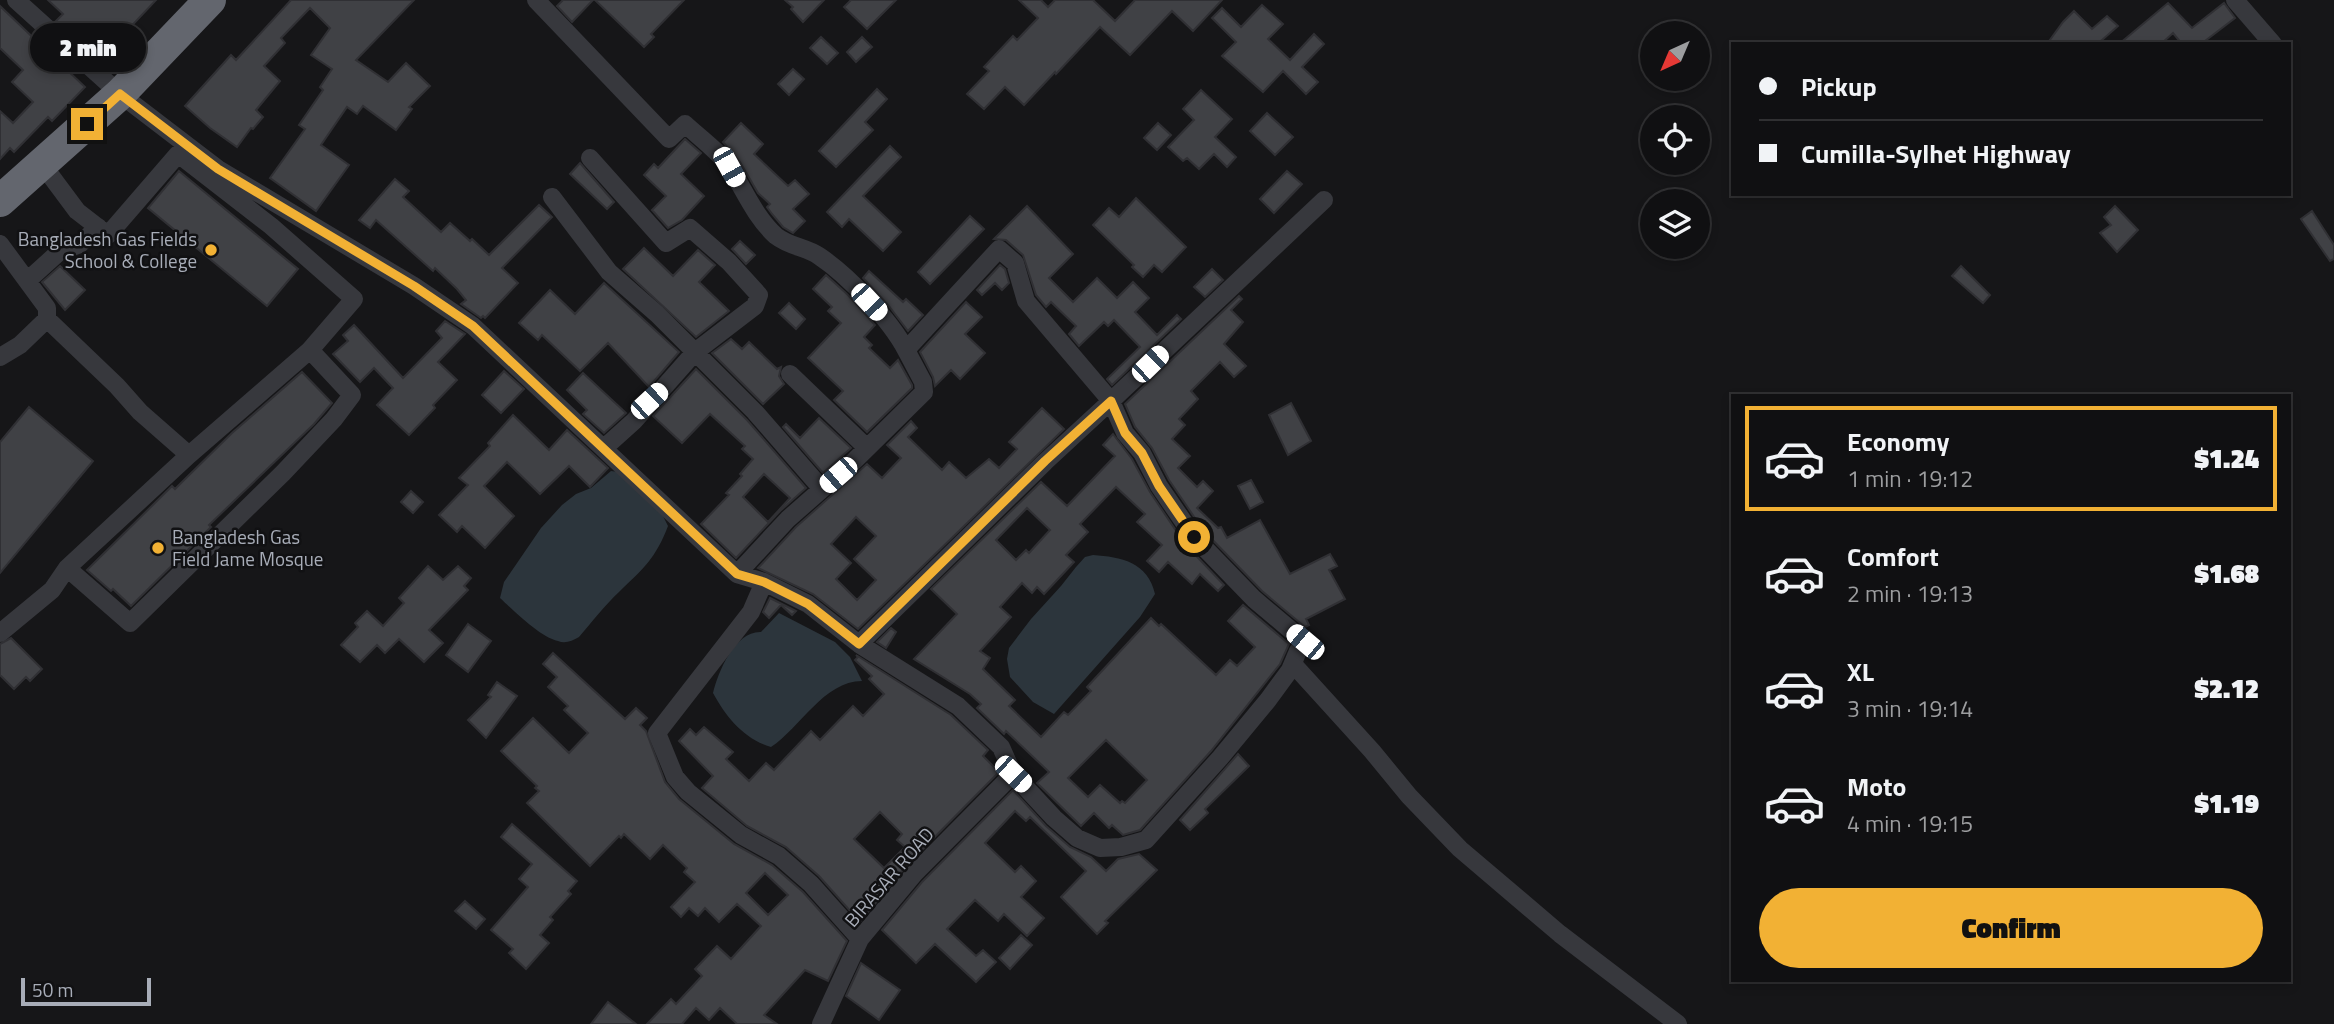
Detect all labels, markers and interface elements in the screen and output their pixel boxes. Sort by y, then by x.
north arrow [1640,21,1710,91]
map controls [1640,21,1710,259]
callout: 2 min [29,23,145,72]
text: 2 min [59,30,117,65]
text: Pickup [1801,67,1877,106]
button: locate [1640,105,1710,175]
route end [71,108,103,140]
text: Cumilla-Sylhet Highway [1801,134,2071,173]
car [710,144,749,190]
button: layers [1640,189,1710,259]
place label: Bangladesh Gas Fields School & College [18,224,197,275]
marker: Bangladesh Gas Fields School & College [203,242,219,258]
car [847,279,892,325]
car [1128,342,1173,386]
car [627,379,672,423]
text: Economy [1847,422,1949,461]
icon: car [1763,427,1826,490]
text: $1.24 [2194,439,2259,478]
car [816,453,861,497]
text: 1 min · 19:12 [1847,461,1973,496]
route start [1178,521,1210,553]
place label: Bangladesh Gas Field Jame Mosque [172,522,323,573]
text: Comfort [1847,537,1939,576]
marker: Bangladesh Gas Field Jame Mosque [150,540,166,556]
icon: car [1763,542,1826,605]
text: $1.68 [2194,554,2259,593]
text: 2 min · 19:13 [1847,576,1973,611]
car [1283,620,1328,664]
text: XL [1847,652,1874,691]
icon: car [1763,657,1826,720]
text: $2.12 [2194,669,2259,708]
text: 3 min · 19:14 [1847,691,1973,726]
car [991,752,1036,796]
text: Moto [1847,767,1906,806]
icon: car [1763,772,1826,835]
text: $1.19 [2194,784,2259,823]
text: 4 min · 19:15 [1847,806,1973,841]
street label: BIRASAR ROAD [837,820,940,933]
button: Confirm [1759,888,2263,968]
scale bar [21,975,150,1007]
text: 50 m [32,975,73,1004]

